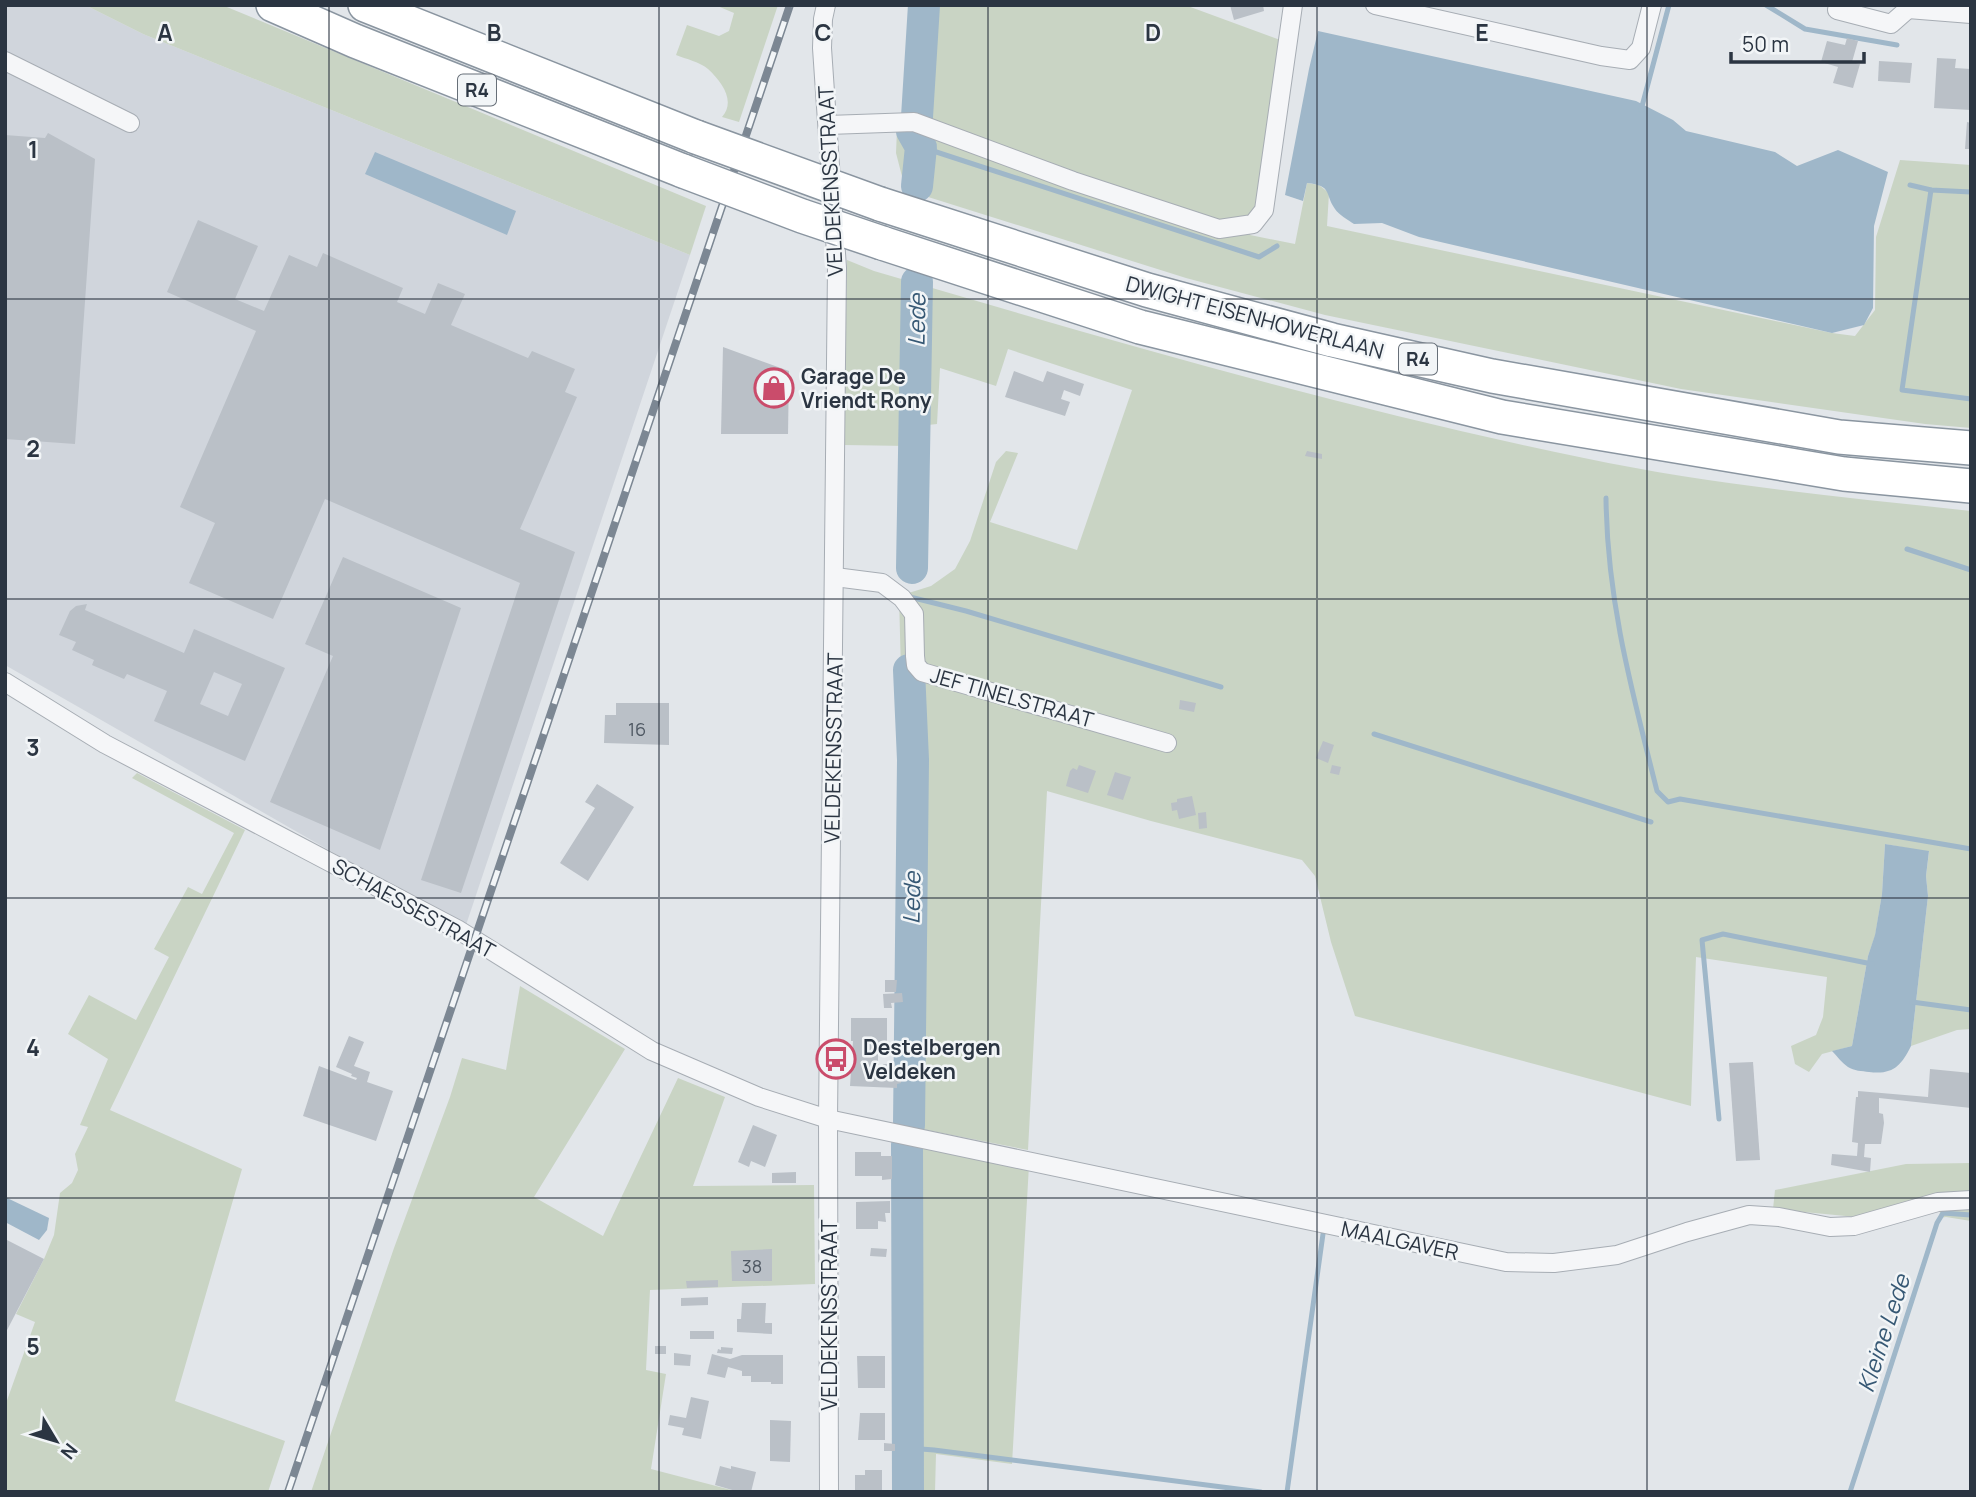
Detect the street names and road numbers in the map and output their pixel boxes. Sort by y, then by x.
road number: R4 [458,74,496,106]
street label: VELDEKENSSTRAAT [811,85,849,277]
street label: DWIGHT EISENHOWERLAAN [1123,269,1387,365]
road number: R4 [1399,344,1437,374]
street label: VELDEKENSSTRAAT [817,652,849,844]
street label: JEF TINELSTRAAT [927,660,1097,734]
street label: SCHAESSESTRAAT [328,852,501,965]
street label: MAALGAVER [1339,1214,1461,1266]
street label: VELDEKENSSTRAAT [815,1219,843,1410]

